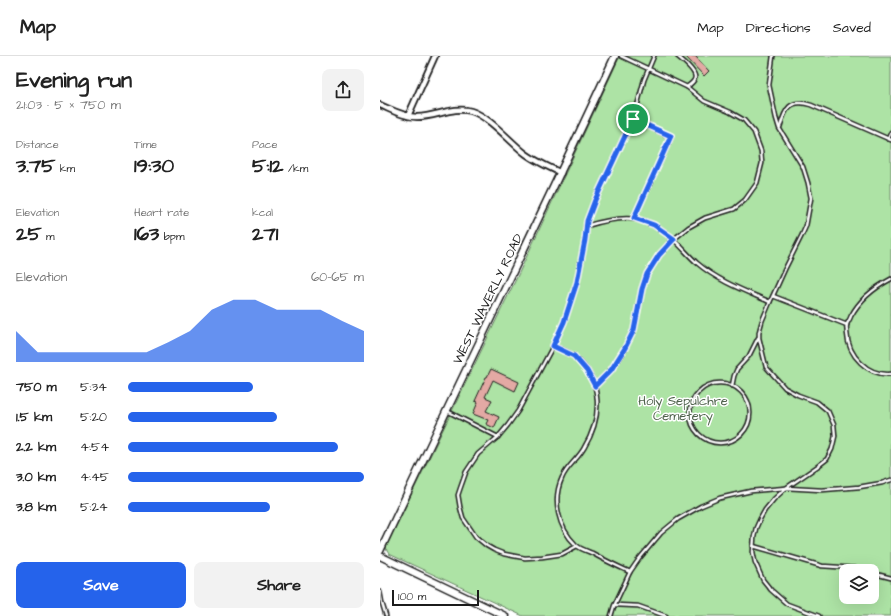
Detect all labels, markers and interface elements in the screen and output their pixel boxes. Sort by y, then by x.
text: Map [20,14,56,41]
text: Map [697,18,724,38]
text: Directions [746,18,811,38]
text: Saved [833,18,871,38]
text: Evening run [16,65,132,96]
button: share [322,69,364,111]
text: 21:03 · 5 × 750 m [16,96,121,114]
pin [616,102,650,136]
icon: arrive [622,108,644,130]
text: Distance [16,137,59,152]
text: Time [134,137,157,152]
text: Pace [252,137,278,152]
text: 3.75 [16,152,55,180]
text: 19:30 [134,152,174,180]
text: 5:12 [252,152,284,180]
text: km [55,161,75,176]
text: /km [284,161,308,176]
text: Elevation [16,205,59,220]
text: Heart rate [134,205,189,220]
text: kcal [252,205,273,220]
text: 25 [16,220,42,248]
text: 163 [134,220,159,248]
text: 271 [252,220,278,248]
text: m [42,229,55,244]
text: bpm [159,229,185,244]
street label: WEST WAVERLY ROAD [449,230,528,367]
text: Elevation [16,268,67,286]
text: 60–65 m [311,268,364,286]
text: 750 m [16,378,57,396]
text: 5:34 [80,378,107,396]
park label: Holy Sepulchre Cemetery [638,392,728,426]
text: 1.5 km [16,408,52,426]
text: 5:20 [80,408,107,426]
text: 2.2 km [16,438,56,456]
text: 4:54 [80,438,109,456]
text: 3.0 km [16,468,56,486]
text: 4:45 [80,468,109,486]
text: 3.8 km [16,498,56,516]
text: 5:24 [80,498,108,516]
button: Save [16,562,186,608]
button: Share [194,562,364,608]
map controls [839,564,879,604]
button: layers [839,564,879,604]
scale bar [392,588,479,607]
text: 100 m [398,589,426,604]

